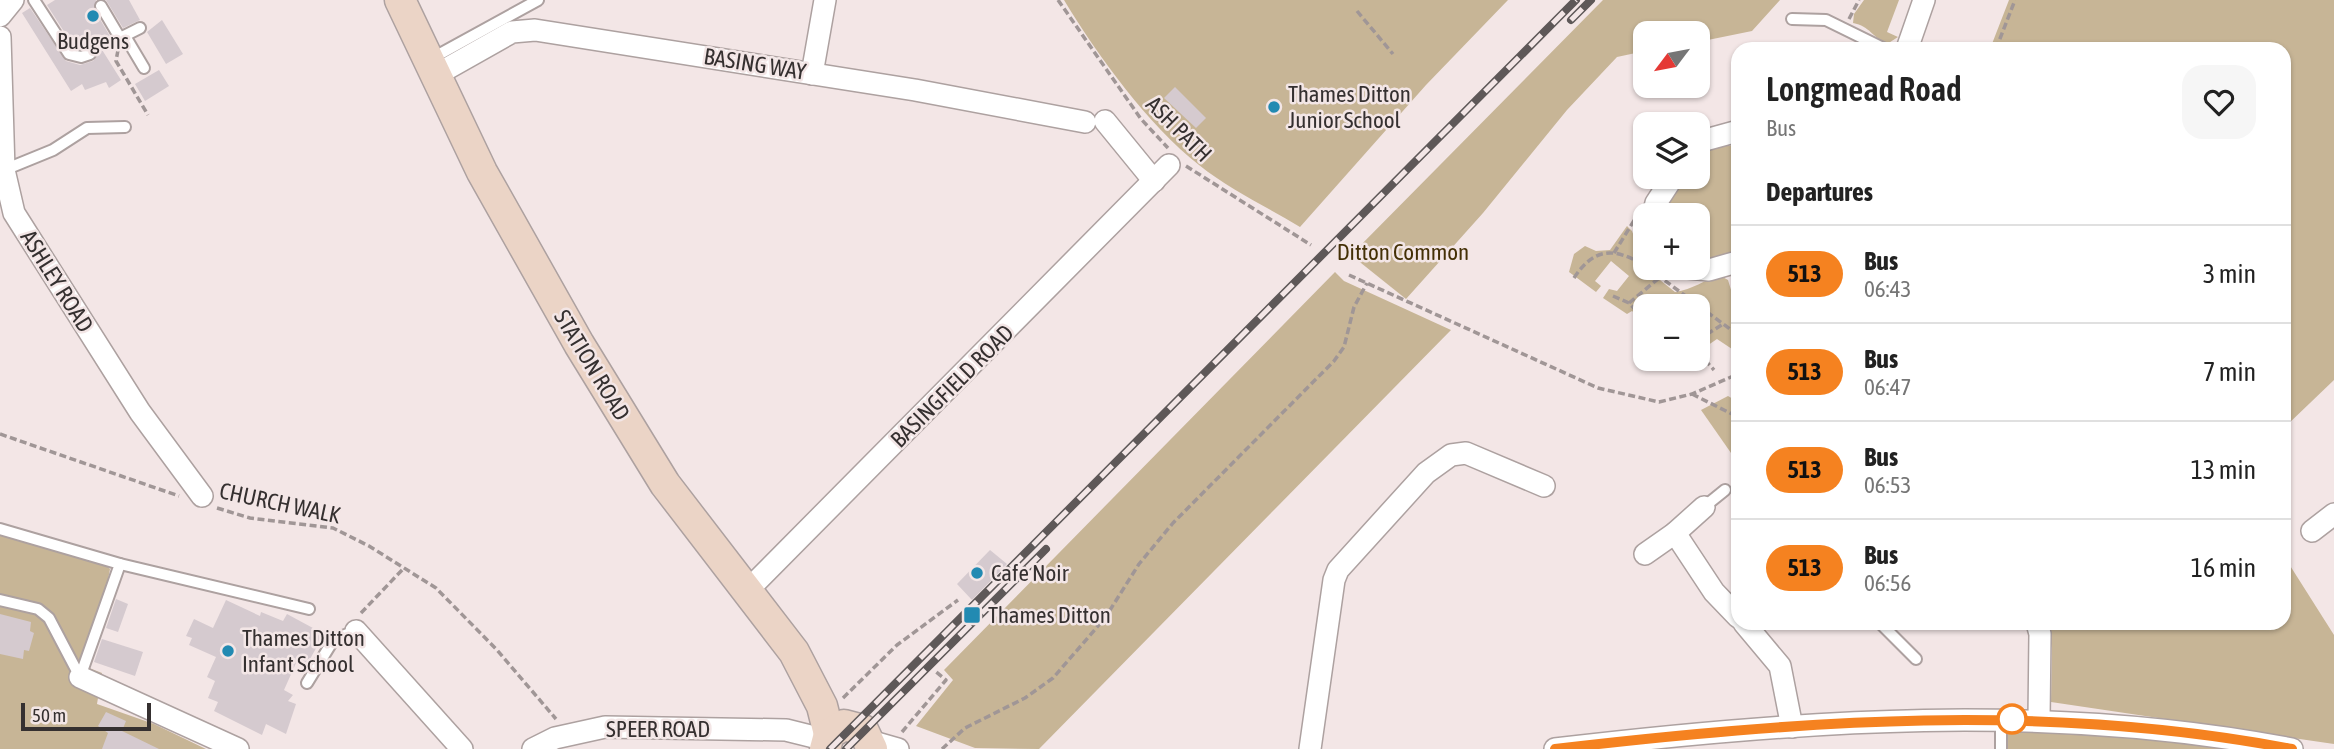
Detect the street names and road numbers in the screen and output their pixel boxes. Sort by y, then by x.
street label: BASING WAY [702,43,809,85]
street label: ASH PATH [1141,91,1217,167]
street label: ASHLEY ROAD [15,225,99,337]
street label: STATION ROAD [549,305,635,425]
street label: BASINGFIELD ROAD [885,319,1019,453]
street label: CHURCH WALK [217,477,344,529]
street label: SPEER ROAD [606,716,710,742]

